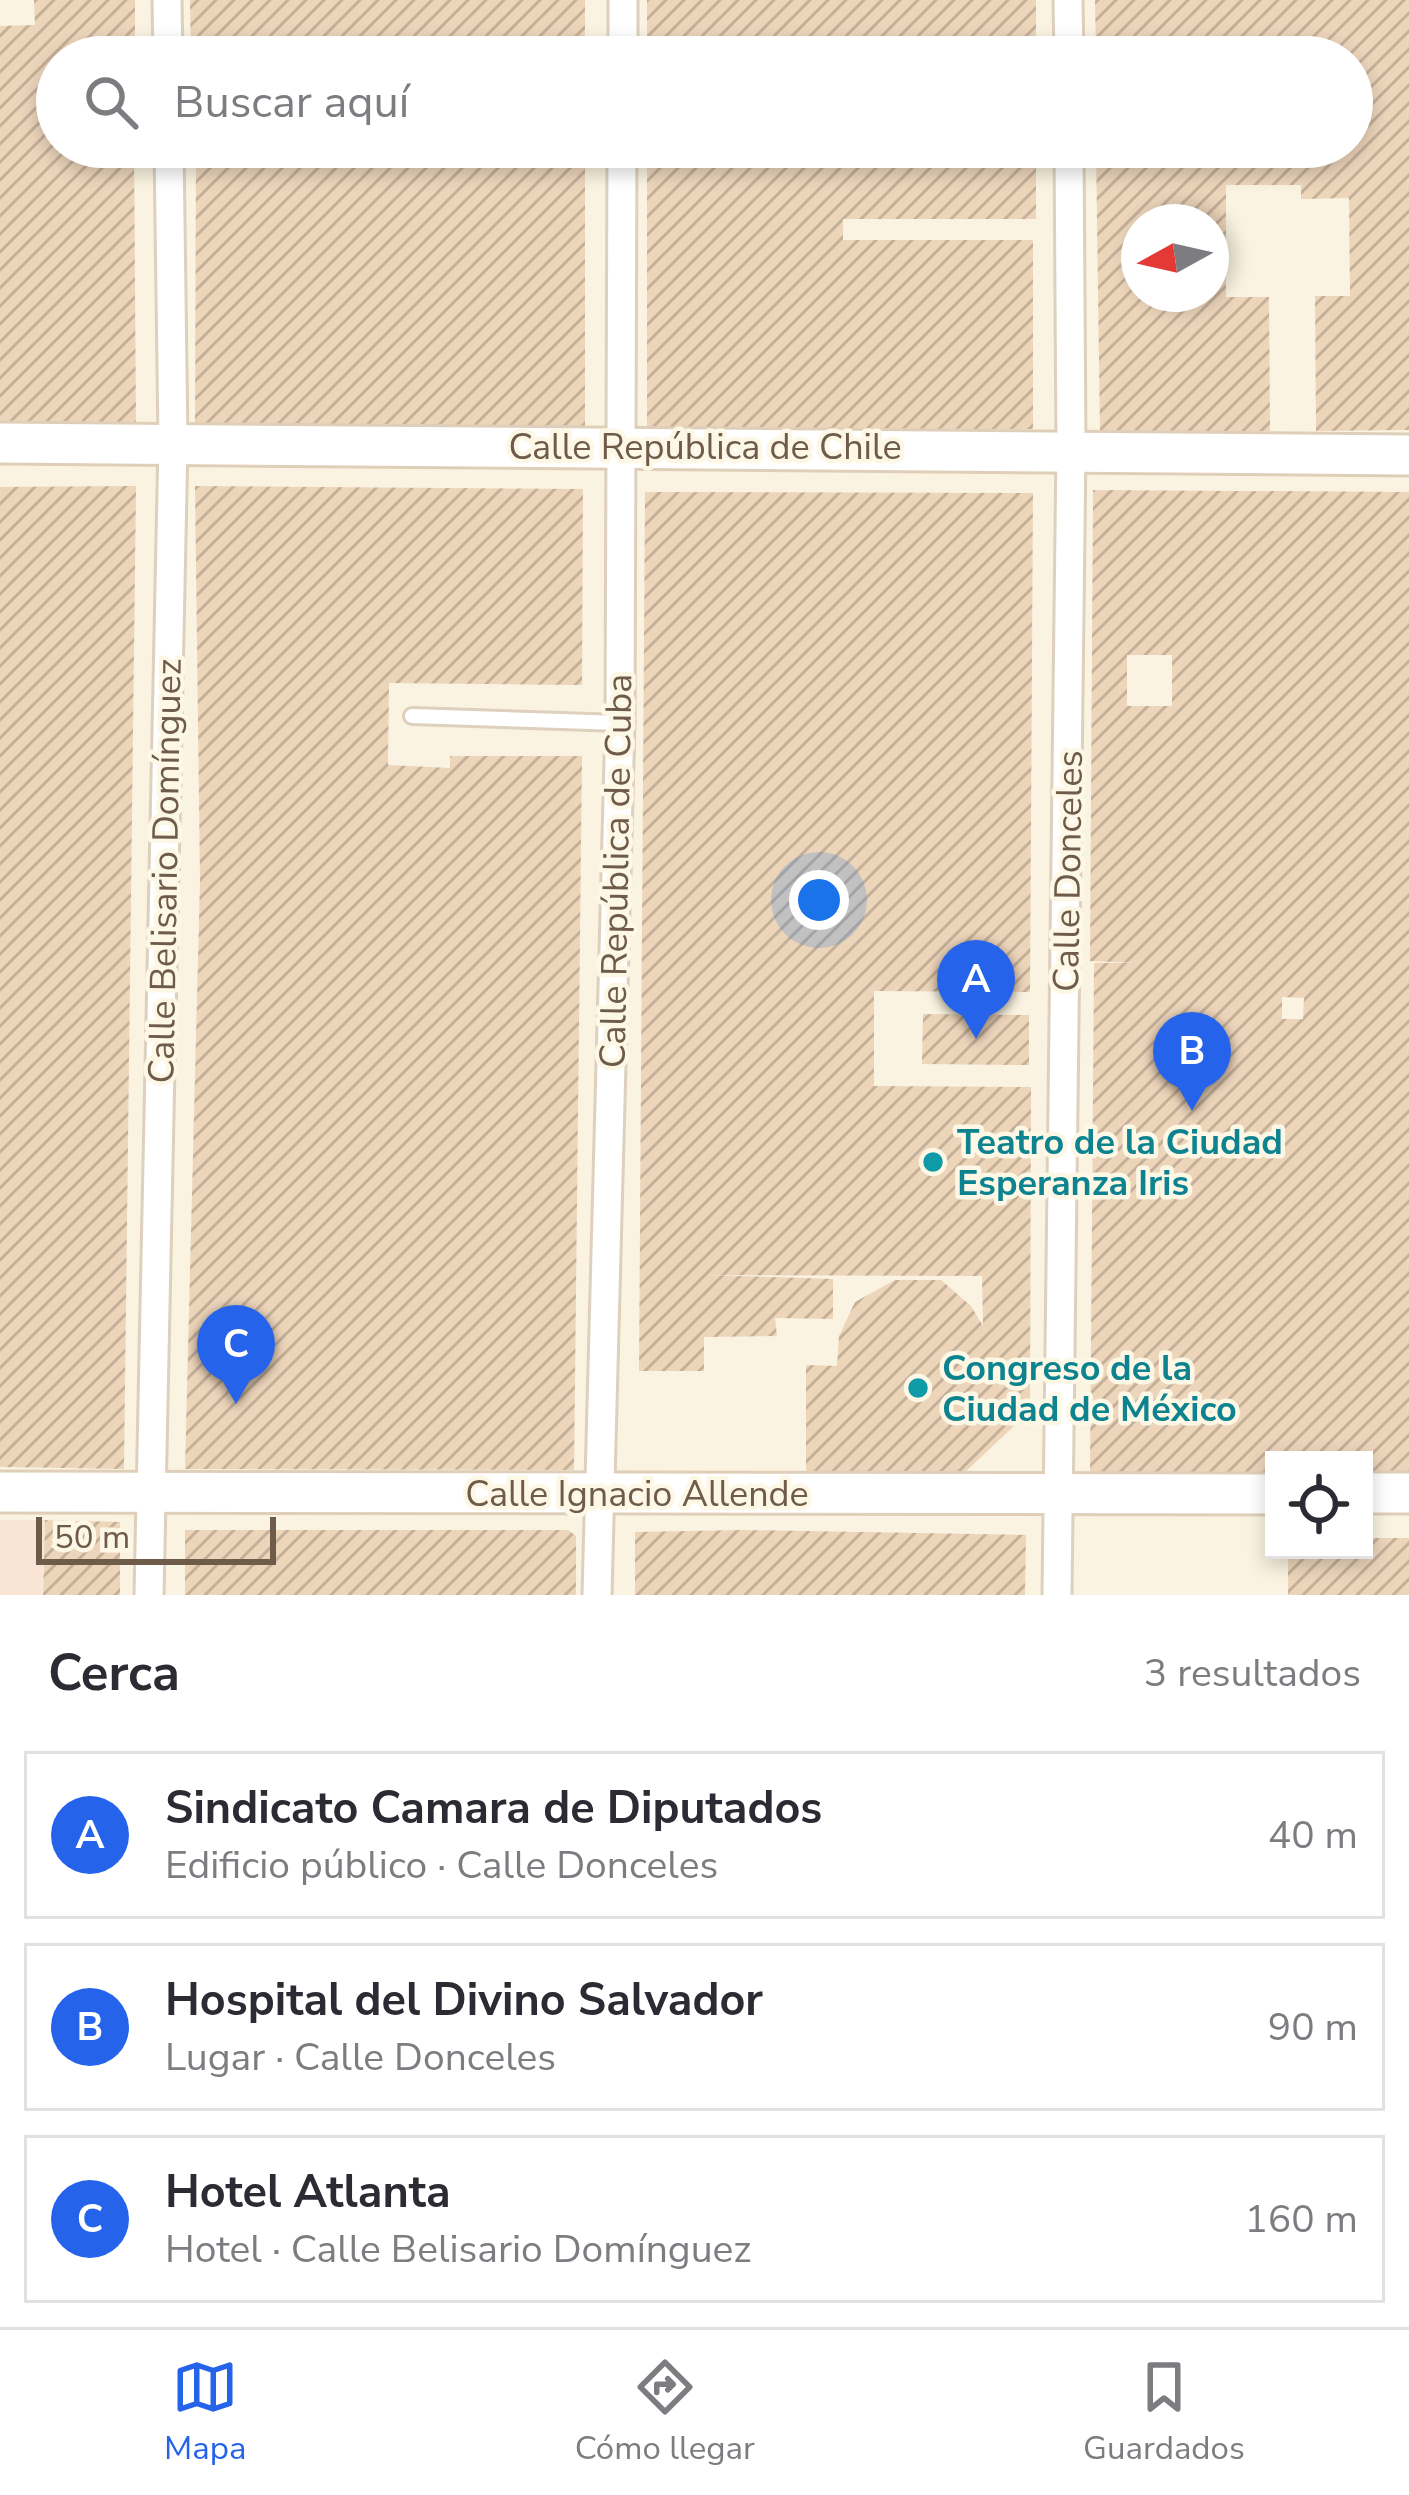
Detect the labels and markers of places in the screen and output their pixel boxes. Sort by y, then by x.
pin: A [937,940,1015,1039]
pin: B [1153,1012,1231,1111]
place label: Teatro de la Ciudad Esperanza Iris [957,1118,1283,1208]
marker: Teatro de la Ciudad Esperanza Iris [920,1149,946,1175]
pin: C [197,1305,275,1404]
place label: Congreso de la Ciudad de México [942,1344,1237,1434]
marker: Congreso de la Ciudad de México [905,1375,931,1401]

